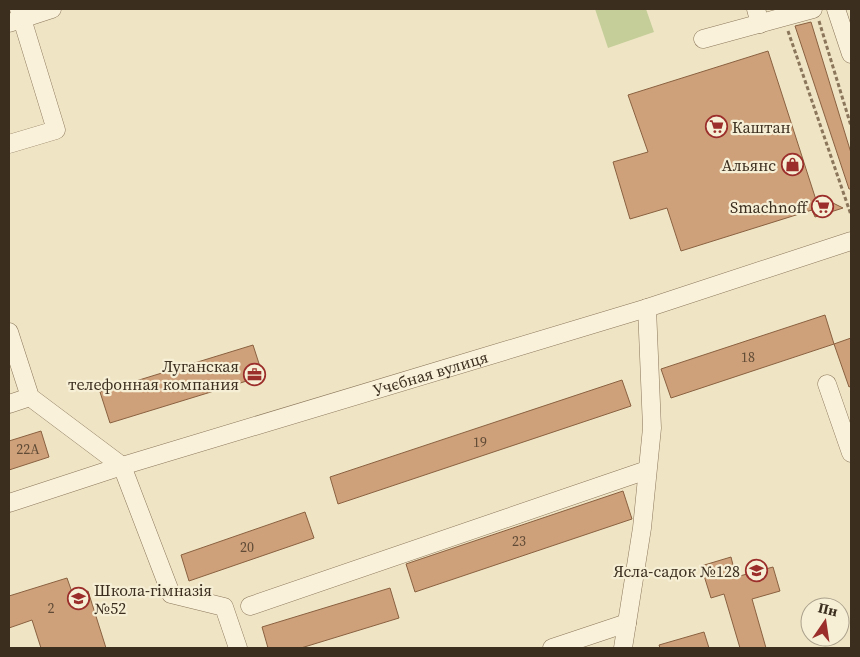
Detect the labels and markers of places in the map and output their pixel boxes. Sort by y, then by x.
supermarket icon: Каштан [704,115,728,139]
place label: Каштан [732,116,791,138]
shop icon: Альянс [780,153,804,177]
place label: Альянс [722,154,776,176]
supermarket icon: Smachnoff [811,195,835,219]
place label: Smachnoff [730,196,808,218]
place label: Луганская телефонная компания [68,355,239,395]
office icon: Луганская телефонная компания [243,363,267,387]
school or university icon: Ясла-садок №128 [744,559,768,583]
place label: Ясла-садок №128 [614,560,740,582]
place label: Школа-гімназія №52 [94,579,212,619]
school or university icon: Школа-гімназія №52 [66,587,90,611]

